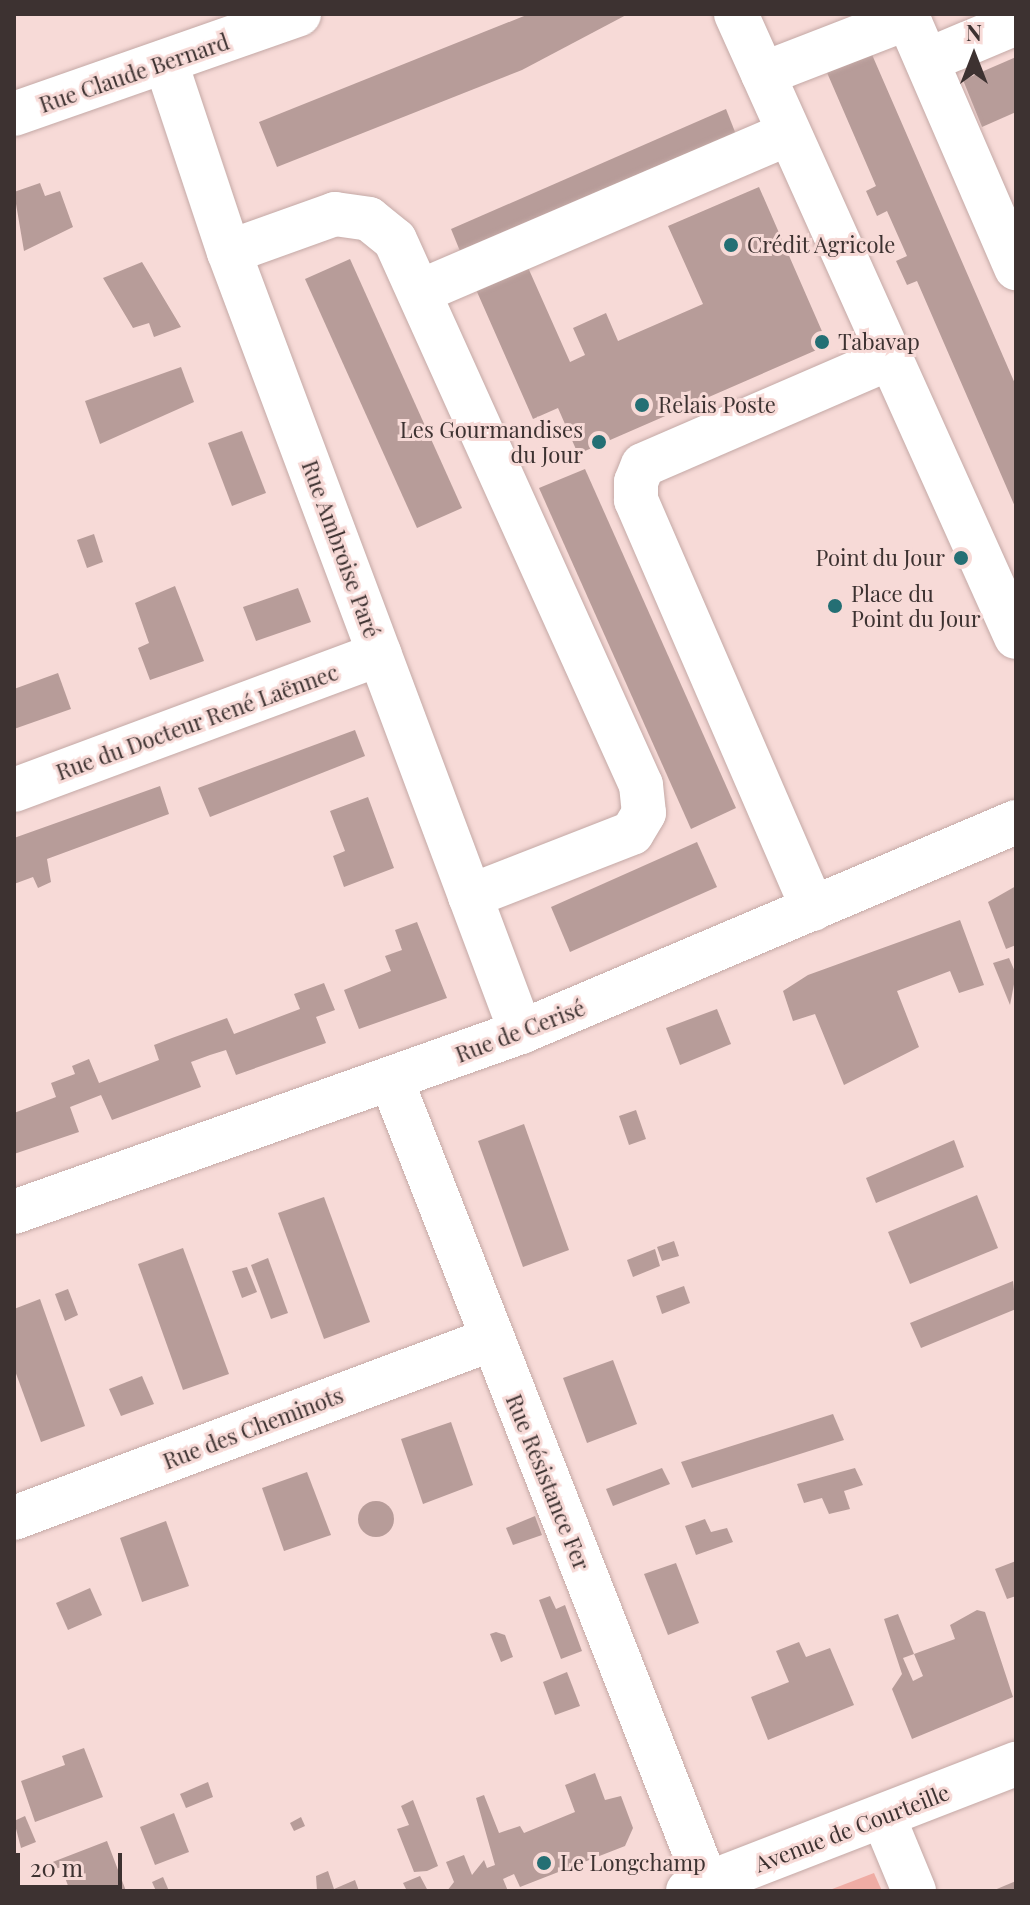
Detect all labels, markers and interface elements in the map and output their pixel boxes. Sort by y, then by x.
north arrow [934,16,1014,96]
text: N [966,17,982,47]
street label: Rue Claude Bernard [36,28,232,118]
place label: Crédit Agricole [747,232,897,258]
marker: Crédit Agricole [722,236,740,254]
place label: Tabavap [838,329,920,355]
marker: Tabavap [813,333,831,351]
place label: Relais Poste [658,392,776,418]
marker: Relais Poste [633,396,651,414]
place label: Les Gourmandises du Jour [400,416,583,468]
marker: Les Gourmandises du Jour [590,433,608,451]
street label: Rue Ambroise Paré [296,456,386,642]
place label: Point du Jour [815,545,945,571]
marker: Point du Jour [952,549,970,567]
place label: Place du Point du Jour [851,580,981,632]
marker: Place du Point du Jour [826,597,844,615]
street label: Rue du Docteur René Laënnec [52,659,342,785]
street label: Rue de Cerisé [452,994,588,1068]
street label: Rue des Cheminots [159,1381,347,1475]
street label: Rue Résistance Fer [501,1390,595,1574]
street label: Avenue de Courteille [751,1779,953,1877]
scale bar [20,1837,126,1887]
place label: Le Longchamp [560,1850,706,1876]
text: 20 m [30,1851,83,1883]
marker: Le Longchamp [535,1854,553,1872]

